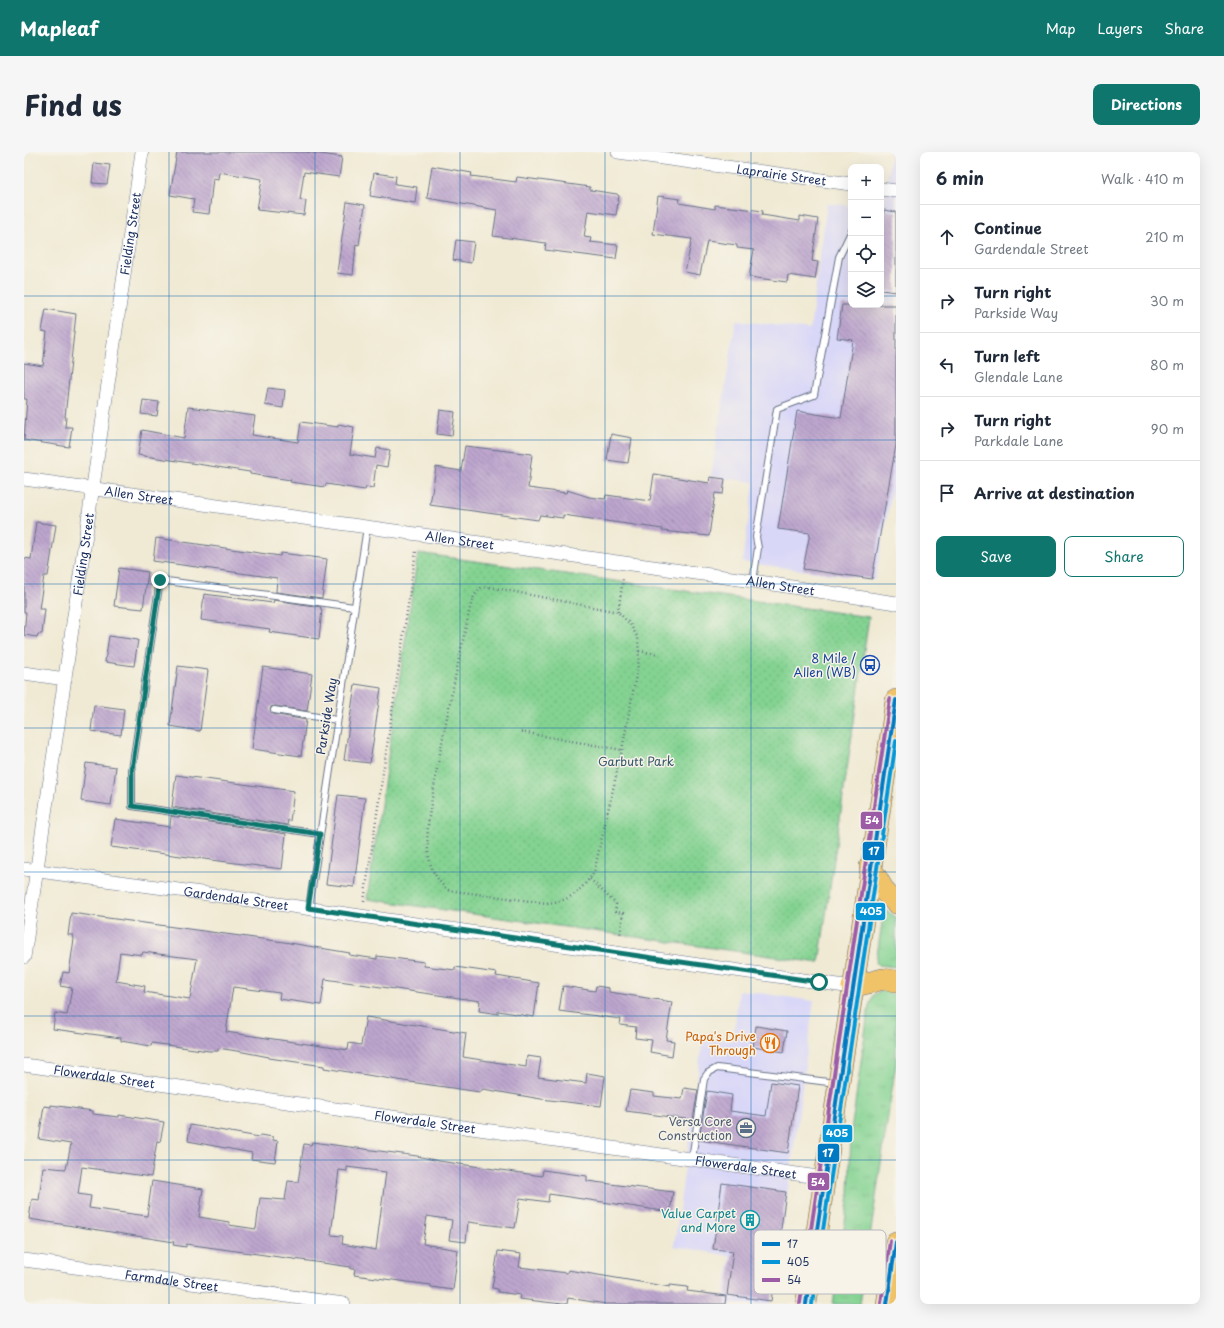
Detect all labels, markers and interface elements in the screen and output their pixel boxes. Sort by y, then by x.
text: Mapleaf [20,14,98,42]
text: Map [1046,18,1076,39]
text: Layers [1098,18,1143,39]
text: Share [1165,18,1204,39]
text: Find us [24,83,122,126]
button: Directions [1093,84,1200,125]
street label: Laprairie Street [735,159,828,190]
map controls [848,164,884,308]
button: + [848,164,884,200]
text: 6 min [936,165,984,191]
text: Walk · 410 m [1101,169,1184,188]
street label: Fielding Street [115,191,145,276]
button: − [848,200,884,236]
text: Continue [974,216,1042,239]
icon: ahead [936,226,958,248]
text: 210 m [1145,227,1184,246]
button: locate [848,236,884,272]
text: Gardendale Street [974,239,1089,258]
button: layers [848,272,884,308]
text: Turn right [974,280,1051,303]
icon: right [936,290,958,312]
text: 30 m [1150,291,1184,310]
text: Parkside Way [974,303,1058,322]
text: Turn left [974,344,1040,367]
icon: left [936,354,958,376]
text: 80 m [1150,355,1184,374]
text: Glendale Lane [974,367,1063,386]
text: Turn right [974,408,1051,431]
icon: right [936,418,958,440]
text: 90 m [1151,419,1184,438]
text: Parkdale Lane [974,431,1064,450]
street label: Allen Street [103,481,174,509]
text: Arrive at destination [974,481,1135,504]
icon: arrive [936,482,958,504]
street label: Fielding Street [68,512,98,597]
street label: Allen Street [424,526,495,554]
button: Save [936,536,1056,577]
button: Share [1064,536,1184,577]
route end [151,571,169,589]
street label: Allen Street [745,571,816,599]
place label: 8 Mile / Allen (WB) [793,649,856,681]
bus stop icon: 8 Mile / Allen (WB) [859,654,881,676]
street label: Parkside Way [311,676,341,756]
park label: Garbutt Park [598,752,674,770]
line badge: 54 [860,811,883,830]
text: 54 [865,811,880,828]
line badge: 17 [862,841,885,861]
text: 17 [868,842,880,859]
street label: Gardendale Street [182,882,290,915]
line badge: 405 [855,902,886,921]
text: 405 [860,902,882,919]
route start [810,973,828,991]
place label: Papa's Drive Through [685,1027,756,1059]
restaurant icon: Papa's Drive Through [759,1032,781,1054]
street label: Flowerdale Street [52,1060,156,1092]
street label: Flowerdale Street [373,1106,477,1138]
place label: Versa Core Construction [658,1112,732,1144]
office icon: Versa Core Construction [735,1117,757,1139]
line badge: 405 [822,1124,853,1143]
text: 405 [826,1124,848,1141]
line badge: 17 [817,1143,840,1163]
text: 17 [822,1144,834,1161]
street label: Flowerdale Street [694,1151,798,1183]
line badge: 54 [807,1172,830,1191]
text: 54 [811,1173,826,1190]
place label: Value Carpet and More [661,1204,736,1236]
building icon: Value Carpet and More [739,1209,761,1231]
legend [754,1230,886,1294]
text: 17 [787,1235,798,1252]
text: 405 [787,1253,809,1270]
street label: Farmdale Street [124,1265,220,1296]
text: 54 [787,1271,801,1288]

